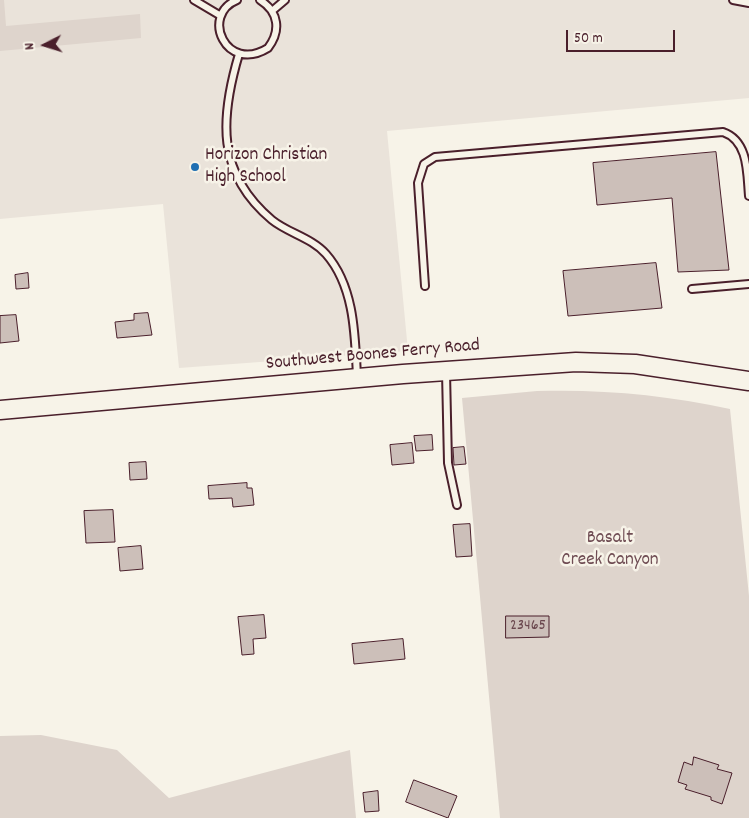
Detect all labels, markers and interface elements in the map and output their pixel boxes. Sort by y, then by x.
north arrow [20,20,70,70]
scale bar [569,20,678,52]
text: 50 m [574,28,603,50]
text: N [20,42,40,51]
place label: Horizon Christian High School [205,145,327,189]
marker: Horizon Christian High School [189,161,201,173]
street label: Southwest Boones Ferry Road [265,335,481,377]
park label: Basalt Creek Canyon [561,528,659,572]
house number: 23465 [510,617,546,637]

